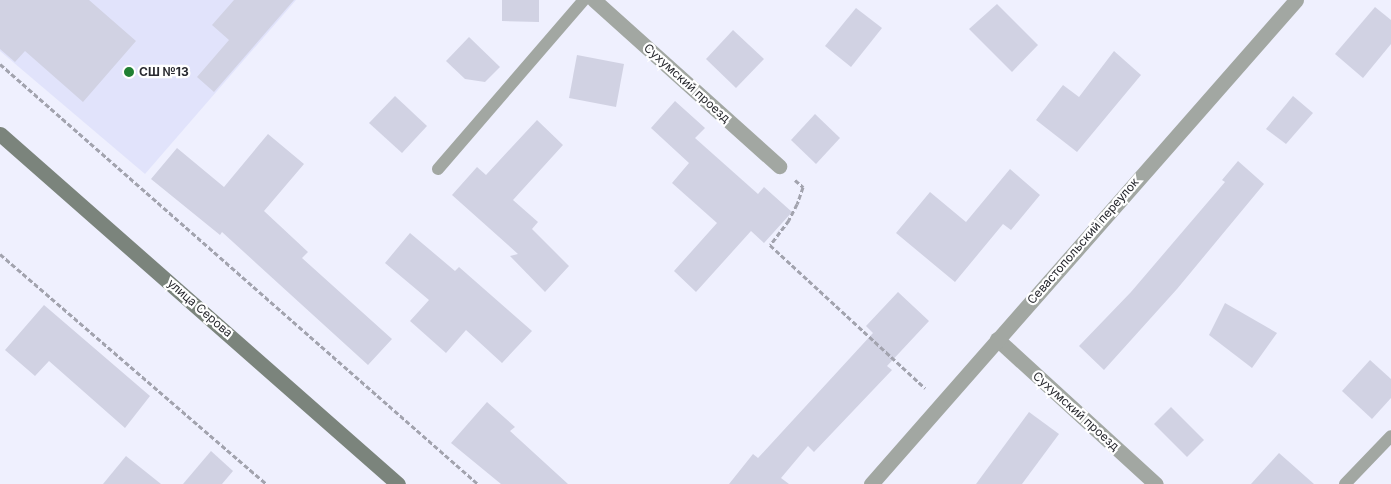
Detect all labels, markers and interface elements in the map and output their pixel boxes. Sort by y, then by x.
street label: Сухумский проезд [641,41,733,125]
place label: СШ №13 [139,65,189,79]
marker: СШ №13 [123,66,135,78]
street label: Севастопольский переулок [1024,175,1142,307]
street label: улица Серова [165,276,235,340]
street label: Сухумский проезд [1030,369,1122,453]

